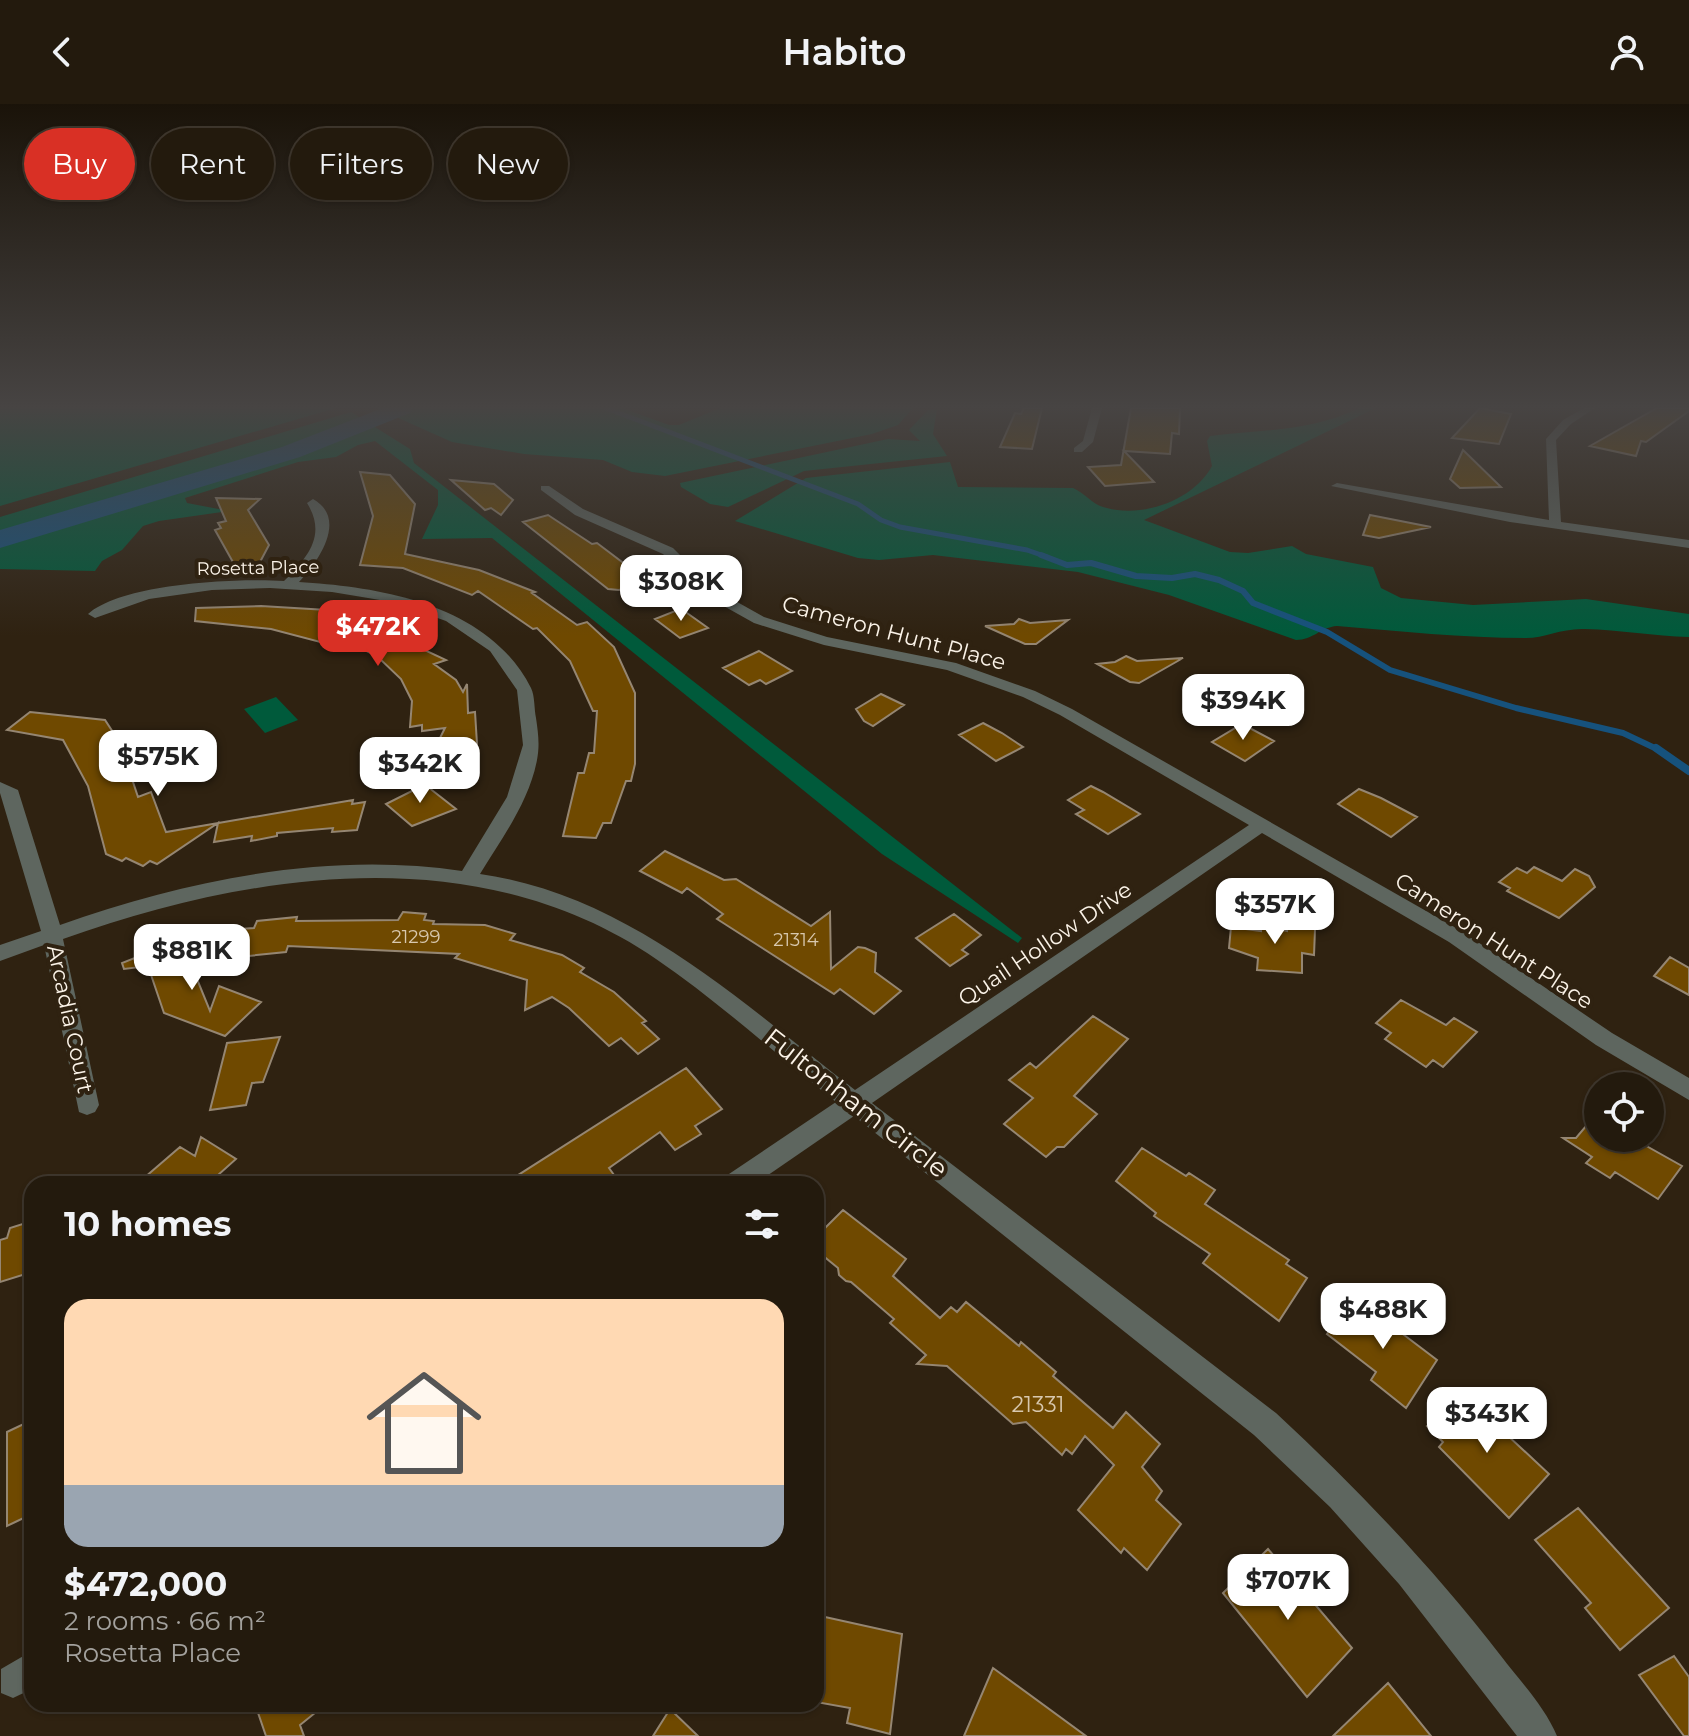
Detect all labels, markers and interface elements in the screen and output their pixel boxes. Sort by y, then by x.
icon: back [40,30,84,74]
text: Habito [783,30,906,74]
icon: person [1605,30,1649,74]
chip: Buy [24,128,135,200]
chip: Rent [151,128,274,200]
chip: Filters [290,128,432,200]
chip: New [448,128,568,200]
pin: $308K [625,555,737,623]
street label: Rosetta Place [197,556,320,580]
text: $308K [638,565,724,597]
street label: Cameron Hunt Place [779,590,1009,676]
pin: $472K [322,600,434,668]
text: $472K [336,610,420,642]
pin: $394K [1187,674,1299,742]
text: $394K [1200,684,1286,716]
pin: $575K [102,730,214,798]
pin: $342K [364,737,476,805]
text: $575K [117,740,199,772]
text: $342K [378,747,462,779]
street label: Cameron Hunt Place [1390,867,1598,1015]
street label: Quail Hollow Drive [953,876,1137,1012]
pin: $357K [1219,878,1331,946]
text: $357K [1234,888,1316,920]
pin: $881K [136,924,248,992]
house number: 21299 [392,926,440,948]
house number: 21314 [773,929,819,951]
text: $881K [152,934,232,966]
street label: Arcadia Court [41,942,99,1096]
street label: Fultonham Circle [758,1021,954,1185]
map controls [1584,1072,1664,1152]
button: locate [1584,1072,1664,1152]
icon: filters [740,1202,784,1246]
text: 10 homes [64,1203,231,1245]
pin: $488K [1327,1283,1439,1351]
text: $488K [1339,1293,1427,1325]
icon: home [352,1351,496,1495]
pin: $343K [1431,1387,1543,1455]
house number: 21331 [1011,1391,1065,1418]
text: $343K [1445,1397,1529,1429]
pin: $707K [1232,1554,1344,1622]
text: $472,000 [64,1563,227,1605]
text: $707K [1246,1564,1330,1596]
text: 2 rooms · 66 m² [64,1605,266,1637]
text: Rosetta Place [64,1637,241,1669]

